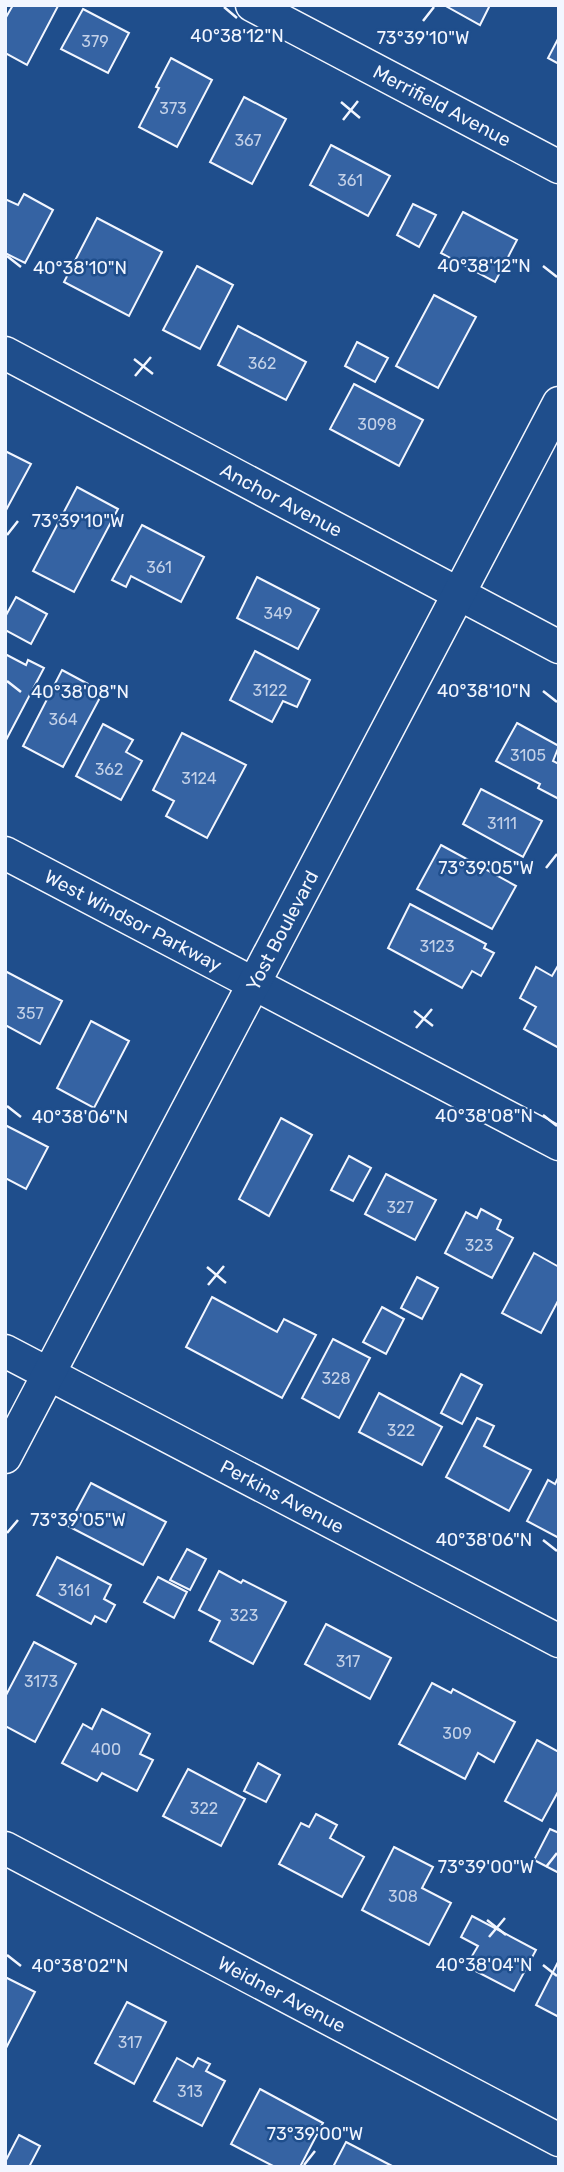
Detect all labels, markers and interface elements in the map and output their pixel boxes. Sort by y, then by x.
text: 40°38'12"N [190,25,284,47]
text: 73°39'10"W [377,27,469,49]
house number: 379 [81,32,109,51]
street label: Merrifield Avenue [369,60,515,151]
house number: 373 [159,99,187,118]
house number: 367 [235,131,261,150]
house number: 361 [337,171,363,190]
text: 40°38'12"N [437,255,531,277]
text: 40°38'10"N [33,257,127,279]
house number: 362 [248,354,276,373]
house number: 3098 [357,415,397,434]
street label: Anchor Avenue [217,458,346,541]
text: 73°39'10"W [32,510,124,532]
house number: 361 [146,558,172,577]
house number: 349 [264,604,292,623]
text: 40°38'10"N [437,680,531,702]
text: 40°38'08"N [31,681,129,703]
house number: 3122 [253,681,287,700]
house number: 364 [48,710,78,729]
house number: 3105 [510,746,546,765]
house number: 362 [95,760,123,779]
house number: 3124 [181,769,217,788]
house number: 3111 [487,814,517,833]
text: 73°39'05"W [438,857,534,879]
street label: West Windsor Parkway [41,864,226,976]
street label: Yost Boulevard [241,866,323,994]
house number: 3123 [419,937,455,956]
house number: 357 [16,1004,44,1023]
text: 40°38'08"N [435,1105,533,1127]
text: 40°38'06"N [32,1106,128,1128]
house number: 327 [386,1198,414,1217]
house number: 323 [465,1236,493,1255]
house number: 328 [321,1369,351,1388]
house number: 322 [387,1421,415,1440]
street label: Perkins Avenue [217,1454,348,1538]
text: 73°39'05"W [30,1509,126,1531]
text: 40°38'06"N [436,1529,532,1551]
house number: 3161 [58,1581,90,1600]
house number: 323 [230,1606,258,1625]
house number: 317 [336,1652,360,1671]
house number: 3173 [24,1672,58,1691]
house number: 309 [442,1724,472,1743]
house number: 400 [91,1740,121,1759]
house number: 322 [190,1799,218,1818]
text: 73°39'00"W [438,1856,534,1878]
house number: 308 [388,1887,418,1906]
street label: Weidner Avenue [214,1951,350,2037]
text: 40°38'04"N [435,1954,533,1976]
text: 40°38'02"N [31,1955,129,1977]
house number: 317 [118,2033,142,2052]
house number: 313 [177,2082,203,2101]
text: 73°39'00"W [267,2123,363,2145]

